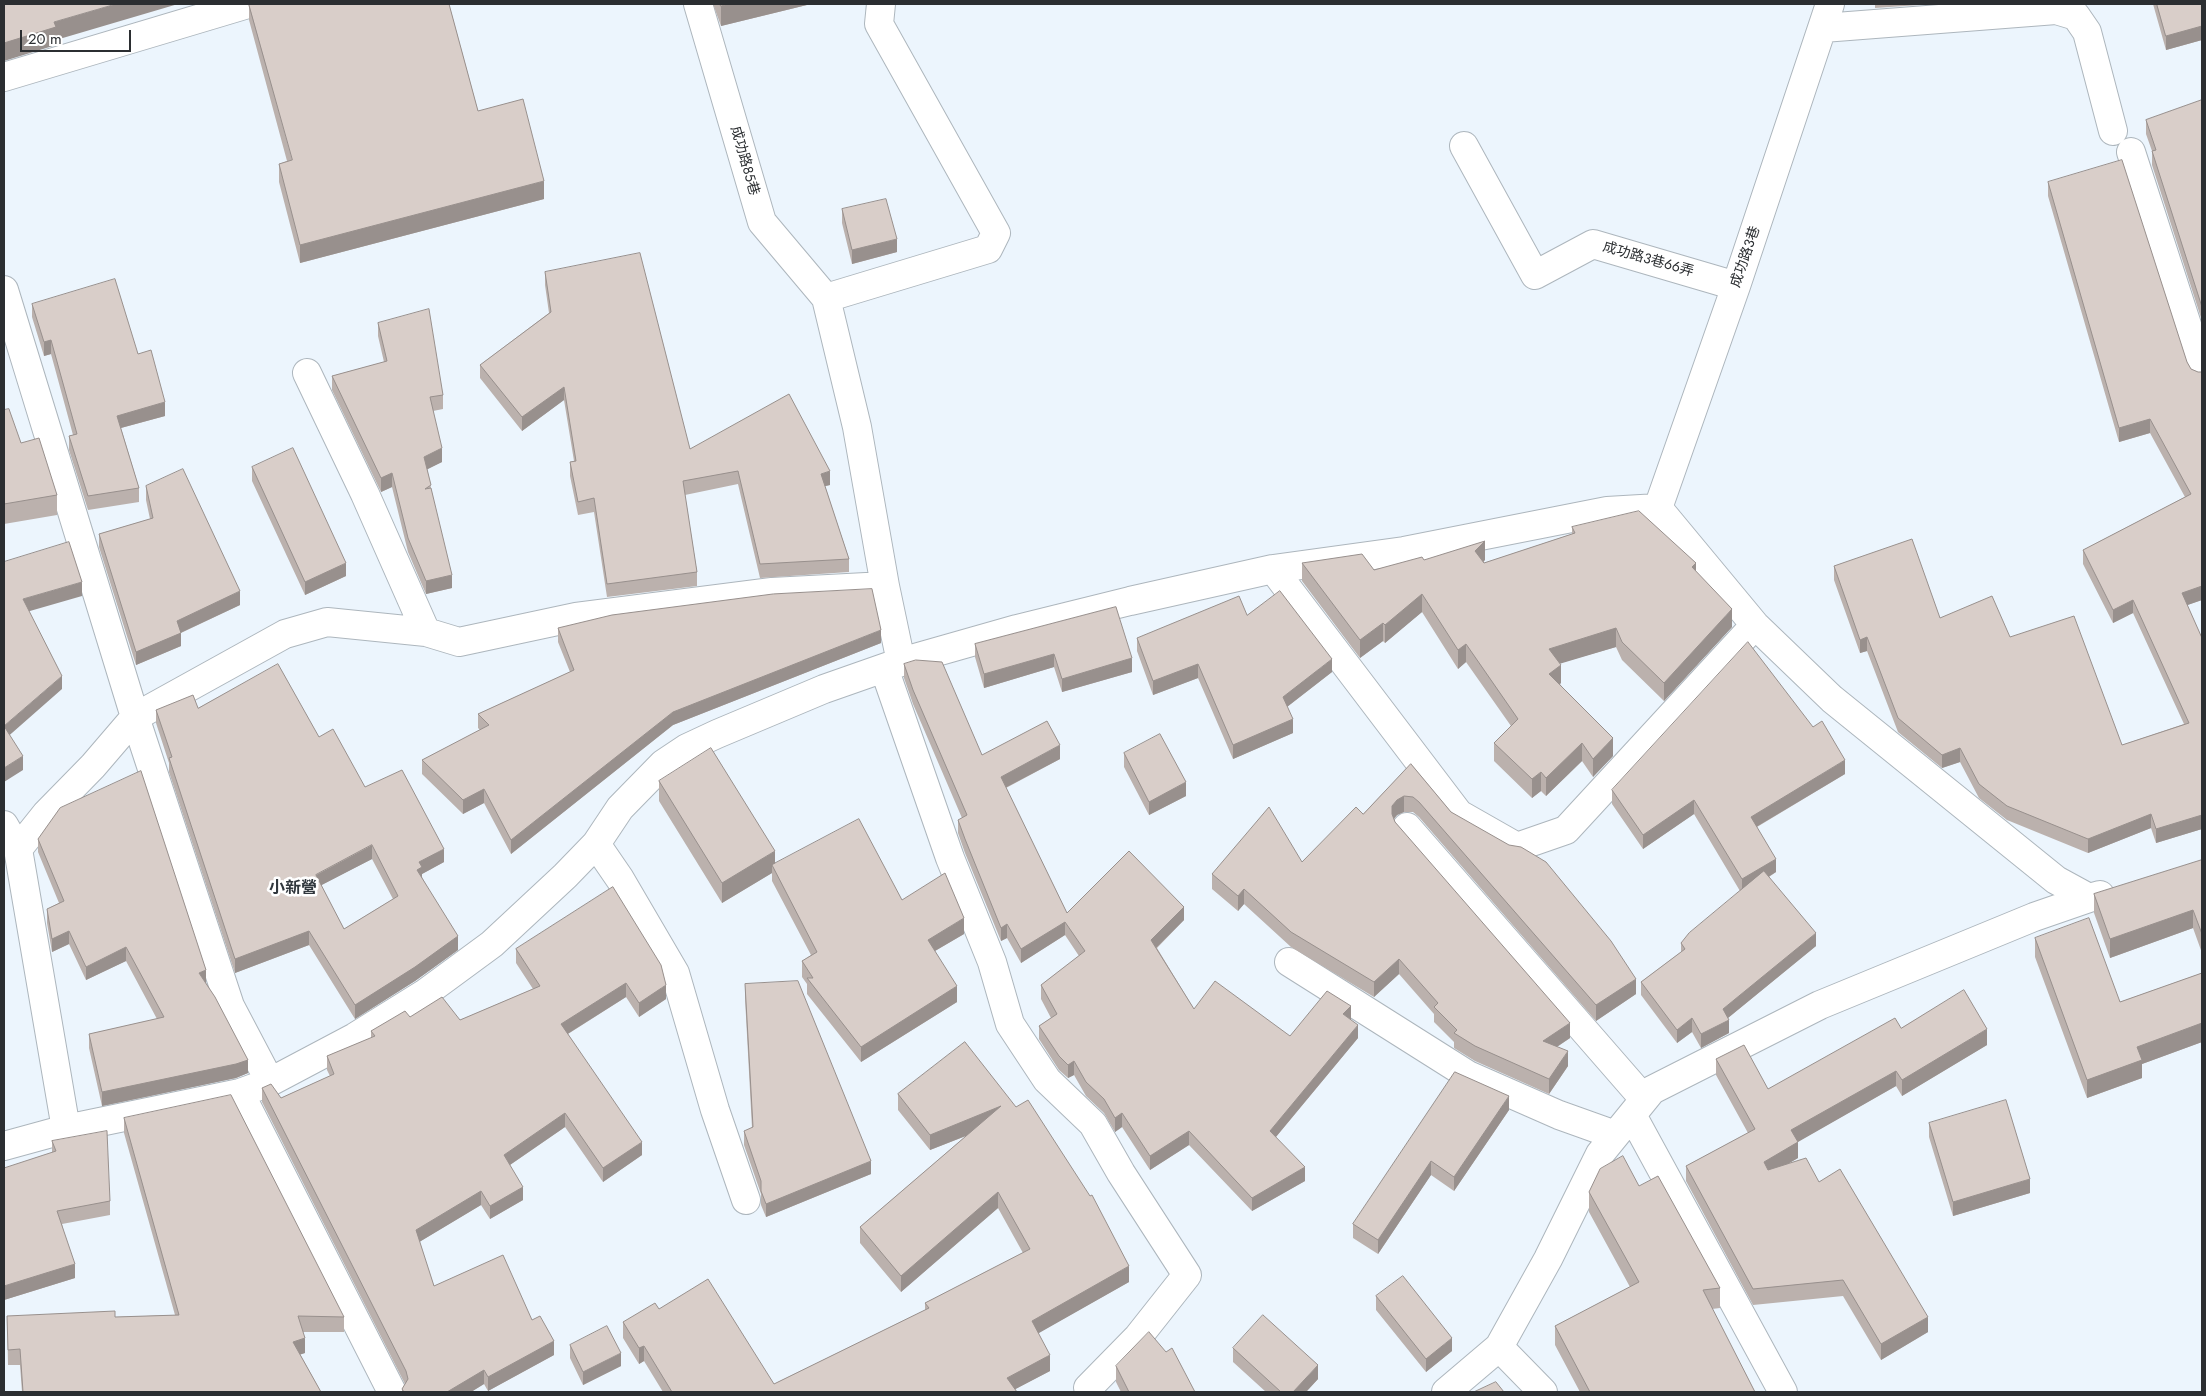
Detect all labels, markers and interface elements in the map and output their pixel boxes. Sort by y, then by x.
scale bar [22,20,134,52]
text: 20 m [28,28,62,50]
street label: 成功路85巷 [726,124,762,198]
street label: 成功路3巷 [1728,224,1764,290]
street label: 成功路3巷66弄 [1601,239,1695,281]
district label: 小新營 [269,879,317,899]

